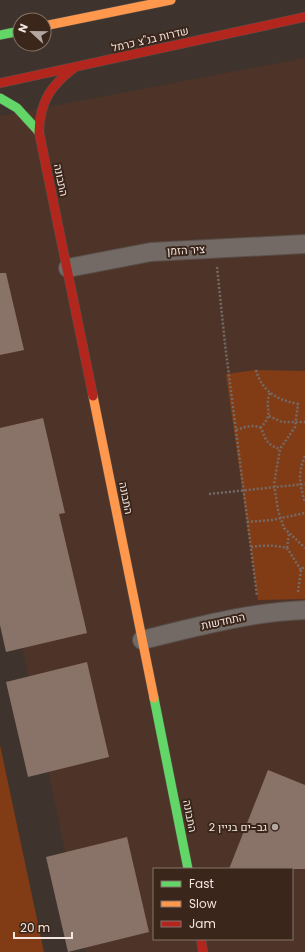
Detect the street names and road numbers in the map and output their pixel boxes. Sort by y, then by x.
street label: שדרות בנ"צ כרמל [110,22,190,56]
street label: התבונה [50,162,72,198]
street label: ציר הזמן [167,241,205,259]
street label: התבונה [115,480,137,516]
street label: התחדשות [200,609,246,633]
street label: התבונה [179,798,201,834]

